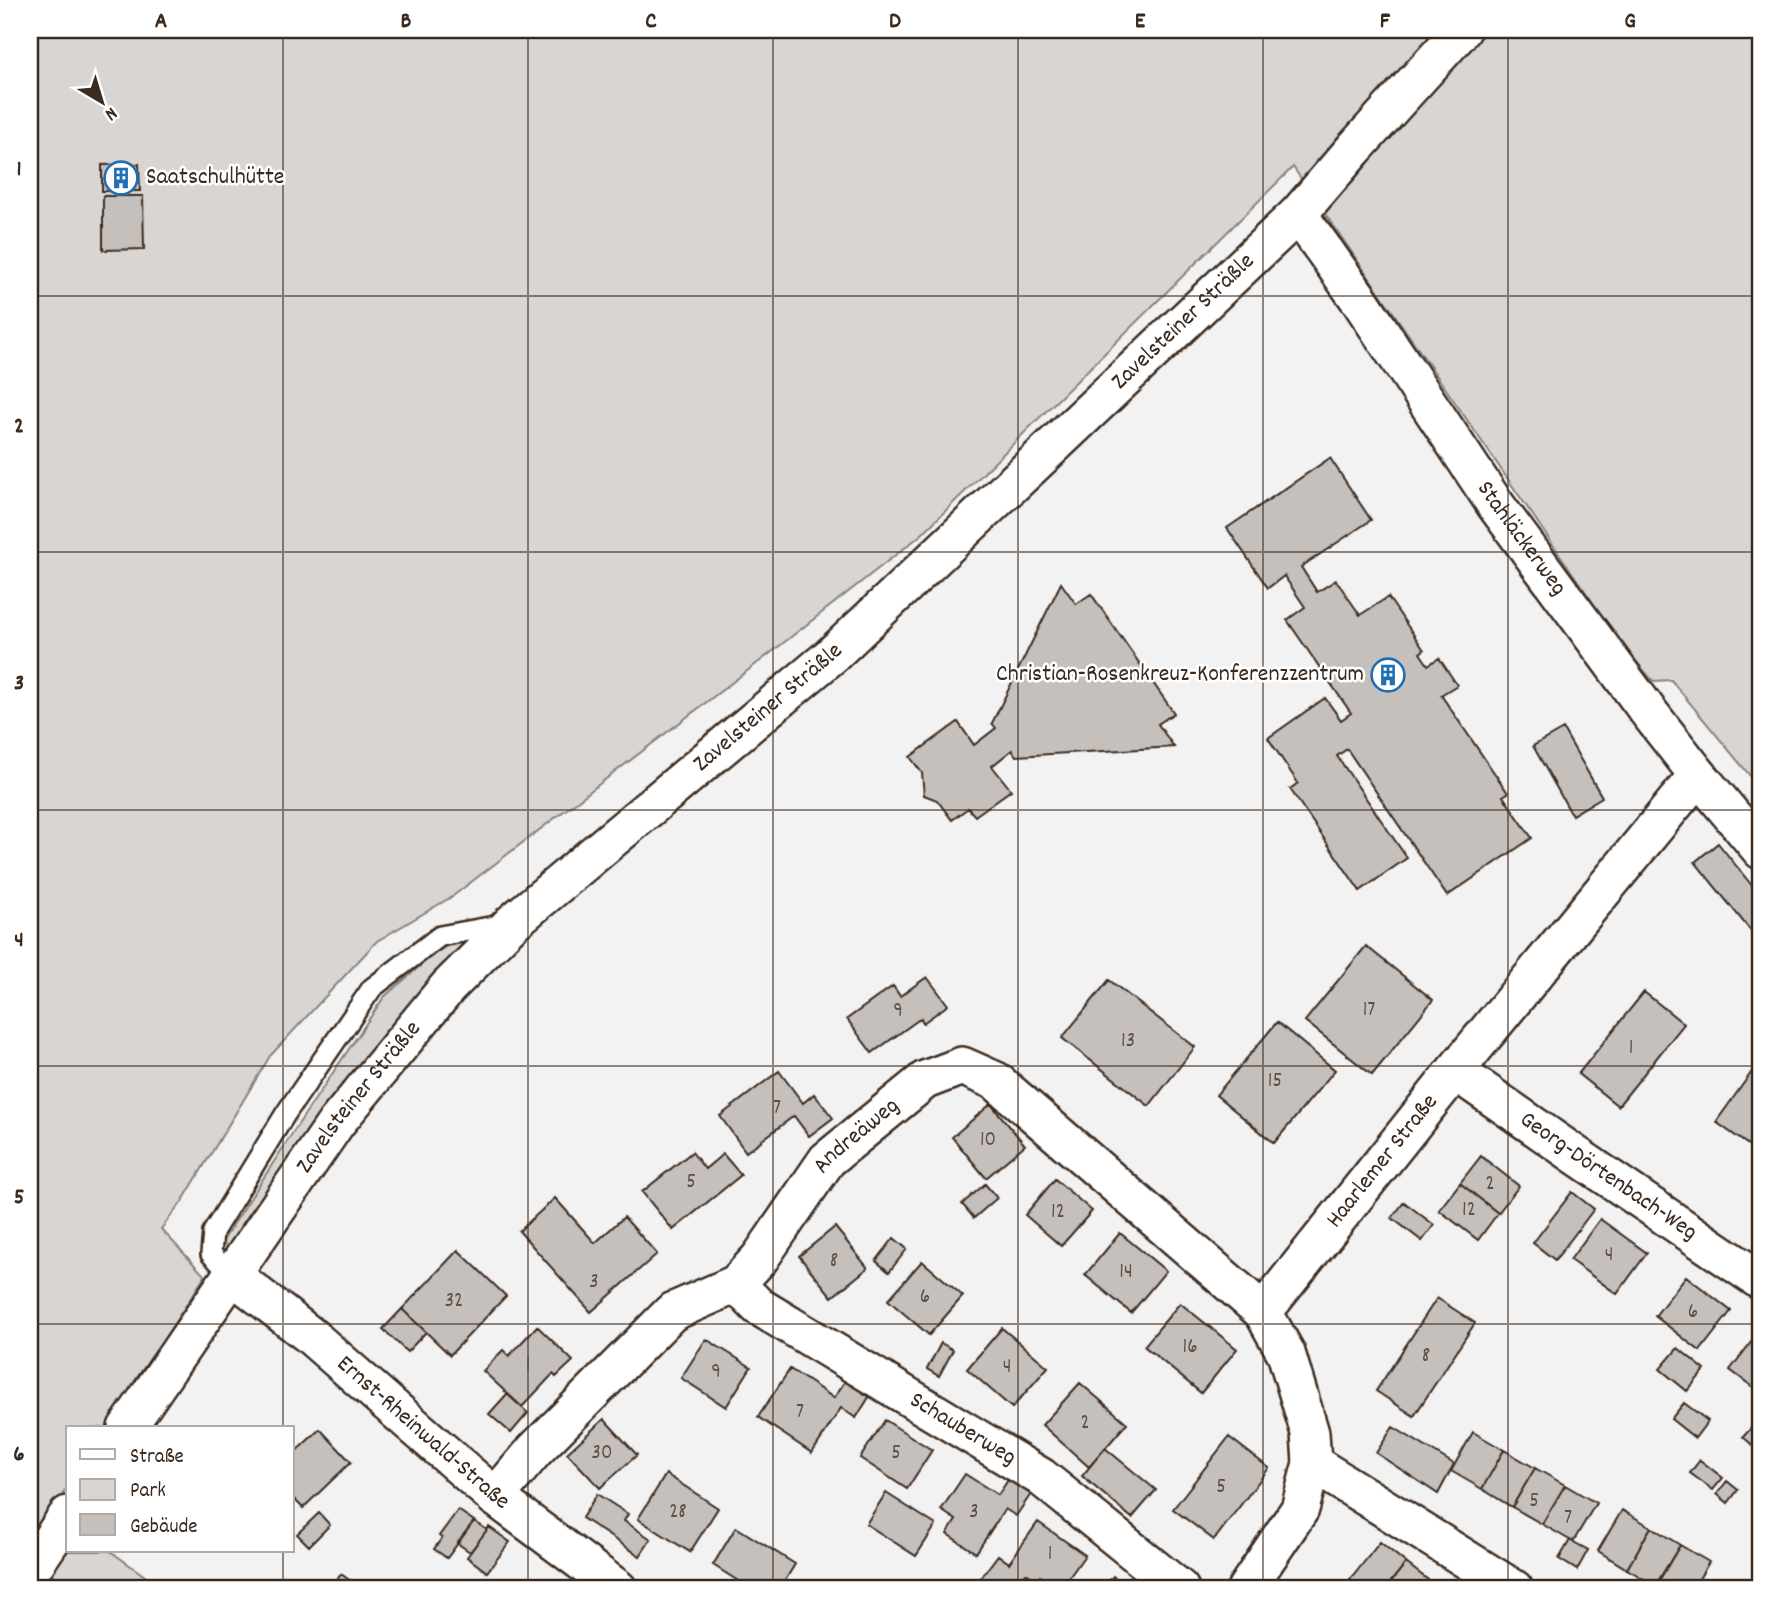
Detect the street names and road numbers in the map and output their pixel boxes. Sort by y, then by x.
street label: Zavelsteiner Sträßle [1104,246,1263,399]
street label: Stahläckerweg [1468,475,1574,603]
street label: Zavelsteiner Sträßle [686,636,851,781]
street label: Zavelsteiner Sträßle [289,1014,430,1181]
street label: Haarlemer Straße [1319,1087,1447,1236]
street label: Andreäweg [805,1090,907,1181]
street label: Georg-Dörtenbach-Weg [1512,1104,1704,1250]
street label: Ernst-Rheinwald-Straße [328,1348,516,1519]
street label: Schauberweg [903,1384,1022,1475]

